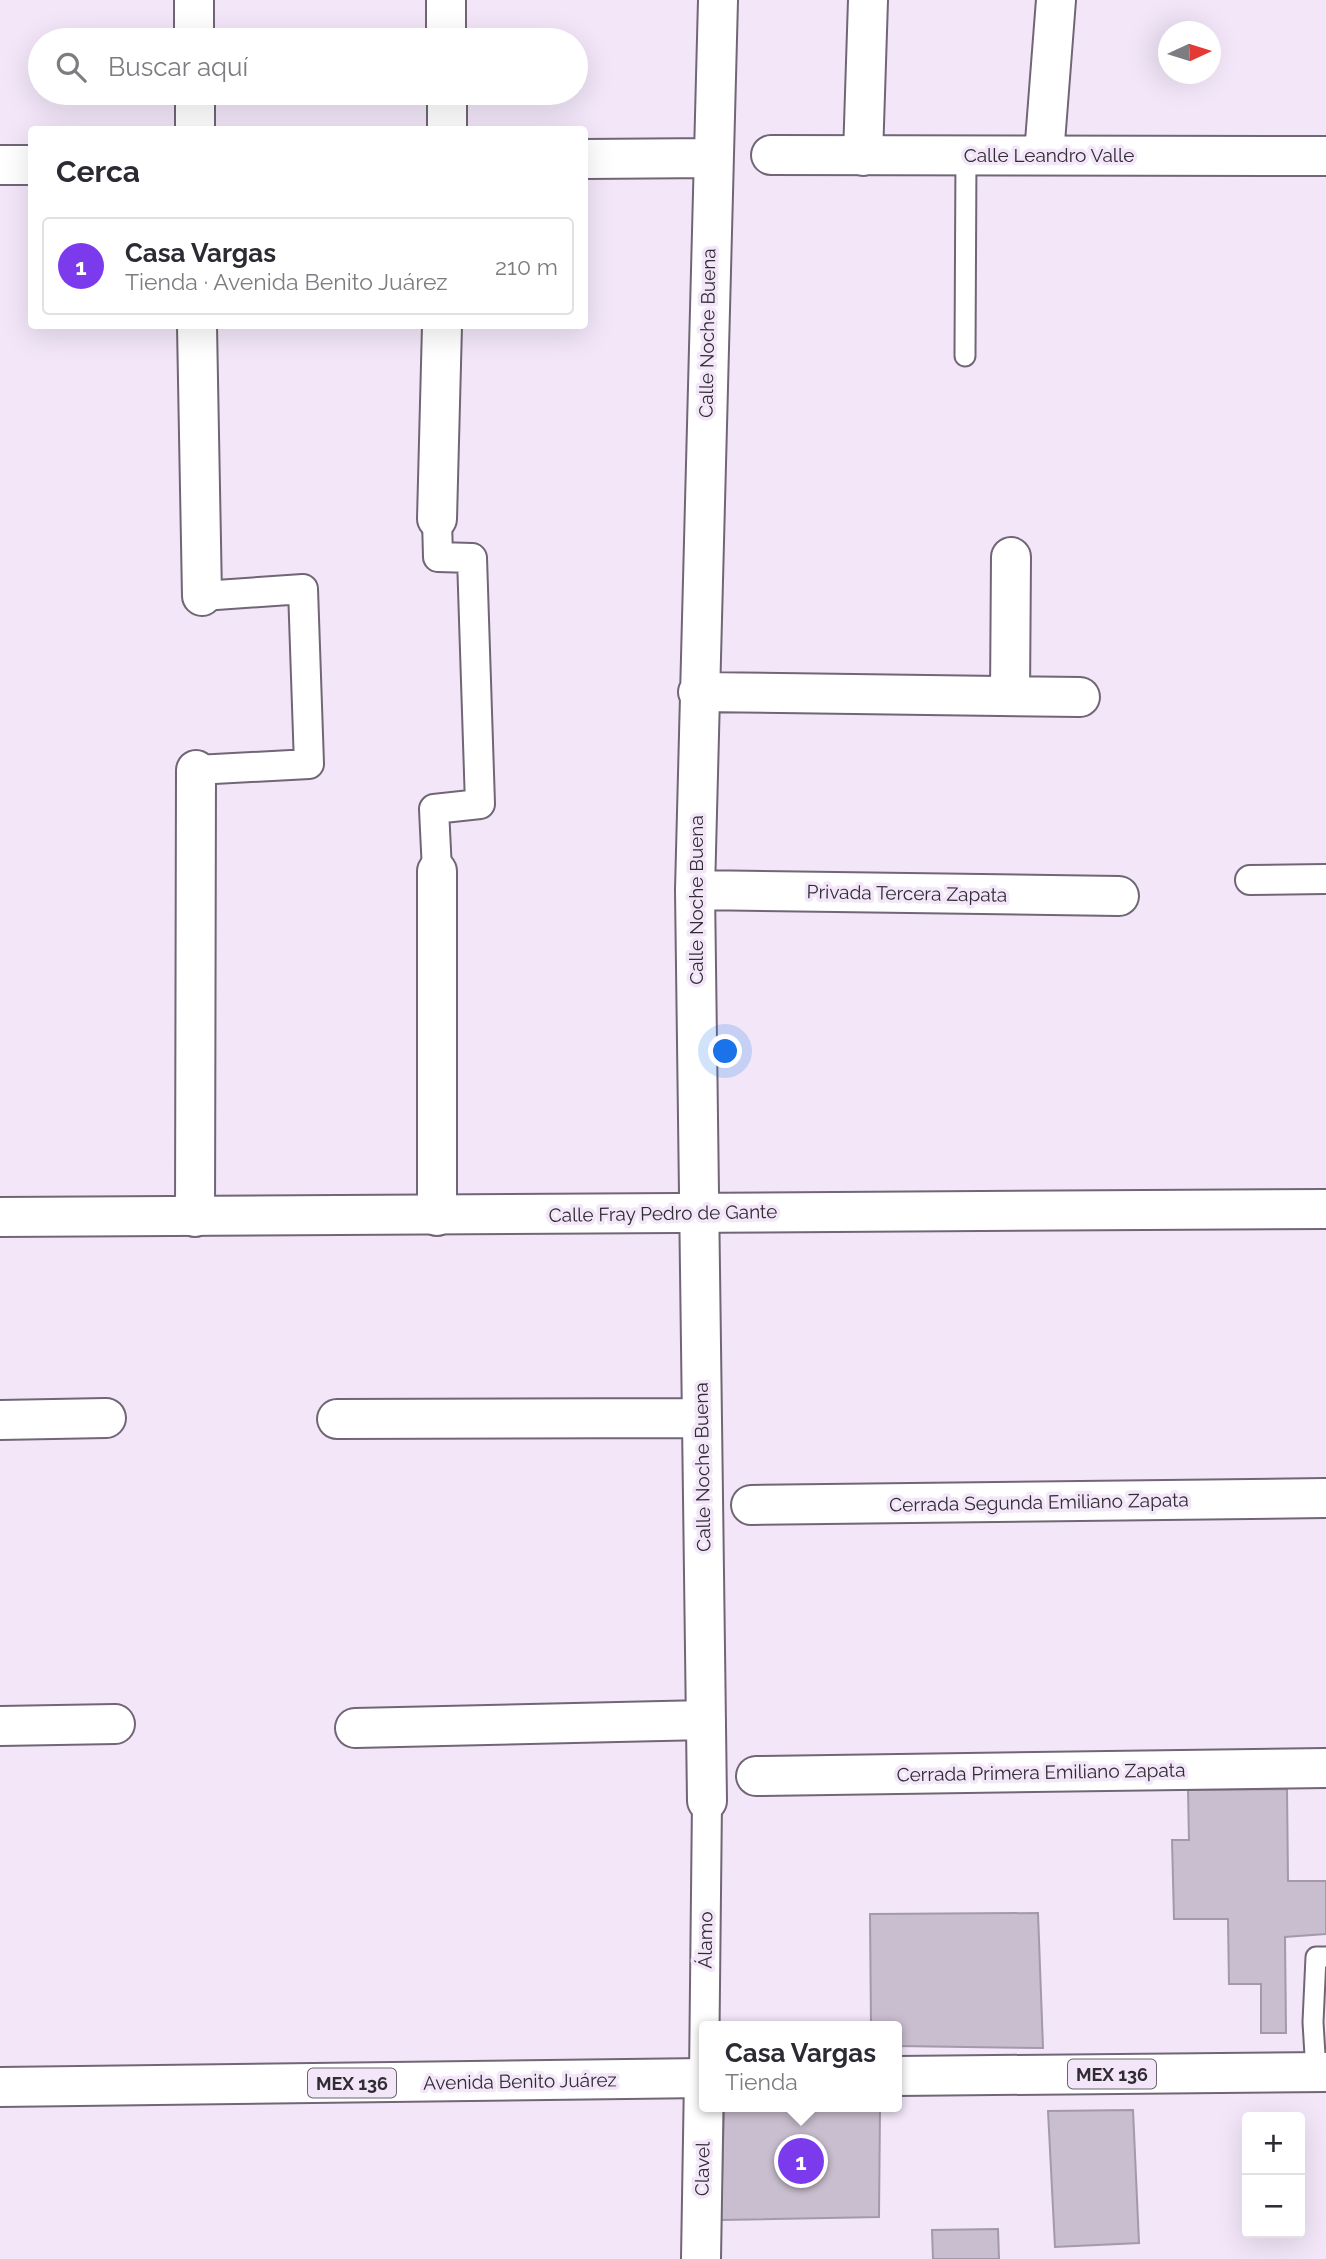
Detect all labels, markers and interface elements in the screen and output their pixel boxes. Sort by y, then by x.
north arrow [1158,21,1221,84]
search box [28,28,588,105]
icon: search [52,48,90,86]
text: Buscar aquí [108,52,248,82]
street label: Calle Leandro Valle [964,144,1134,166]
text: Cerca [56,154,140,189]
text: Casa Vargas [125,238,276,268]
street label: Calle Noche Buena [695,248,719,418]
text: 1 [75,253,87,280]
text: 210 m [495,253,558,280]
text: Tienda · Avenida Benito Juárez [125,268,448,295]
street label: Calle Noche Buena [685,815,707,985]
street label: Privada Tercera Zapata [806,880,1008,906]
your location [708,1034,742,1068]
street label: Calle Fray Pedro de Gante [548,1200,778,1226]
street label: Calle Noche Buena [690,1382,714,1552]
street label: Cerrada Segunda Emiliano Zapata [889,1488,1189,1516]
street label: Cerrada Primera Emiliano Zapata [896,1758,1186,1786]
street label: Álamo [694,1911,716,1969]
popup [699,2021,902,2112]
text: Casa Vargas [725,2038,876,2068]
road number: MEX 136 [1068,2060,1156,2088]
road number: MEX 136 [308,2068,396,2098]
street label: Avenida Benito Juárez [423,2068,617,2094]
text: Tienda [725,2068,798,2095]
map controls [1242,2112,1305,2238]
button: + [1242,2112,1305,2175]
pin: 1 [778,2135,824,2187]
street label: Clavel [691,2141,713,2196]
button: − [1242,2175,1305,2238]

